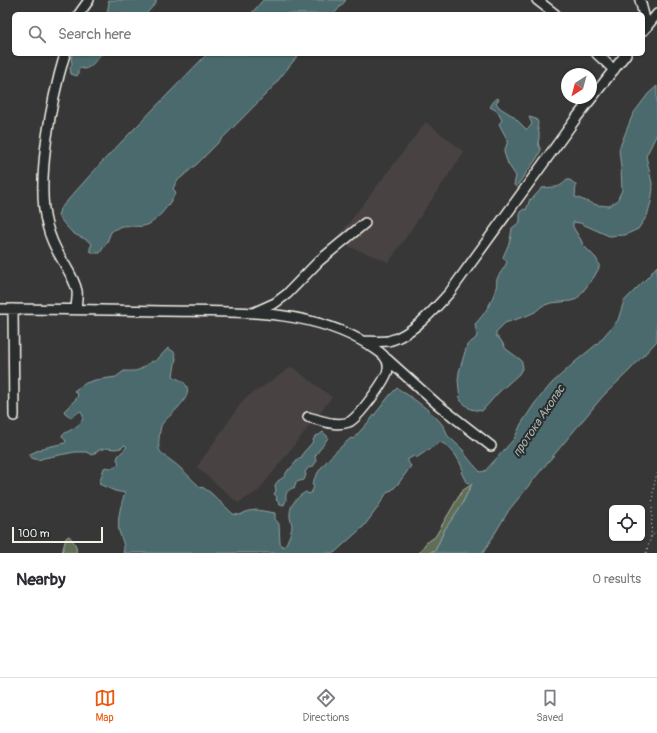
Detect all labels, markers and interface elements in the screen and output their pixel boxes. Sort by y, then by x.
search box [12,12,645,56]
icon: search [26,23,48,45]
text: Search here [58,25,131,44]
north arrow [561,68,597,104]
water label: протока Акопас [510,382,569,460]
map controls [609,505,645,541]
button: locate [609,505,645,541]
scale bar [12,525,103,544]
text: 100 m [18,527,49,540]
text: Nearby [16,569,65,590]
text: 0 results [592,571,641,587]
tab: Map [94,687,116,724]
tab: Directions [303,687,349,724]
tab: Saved [536,687,563,724]

